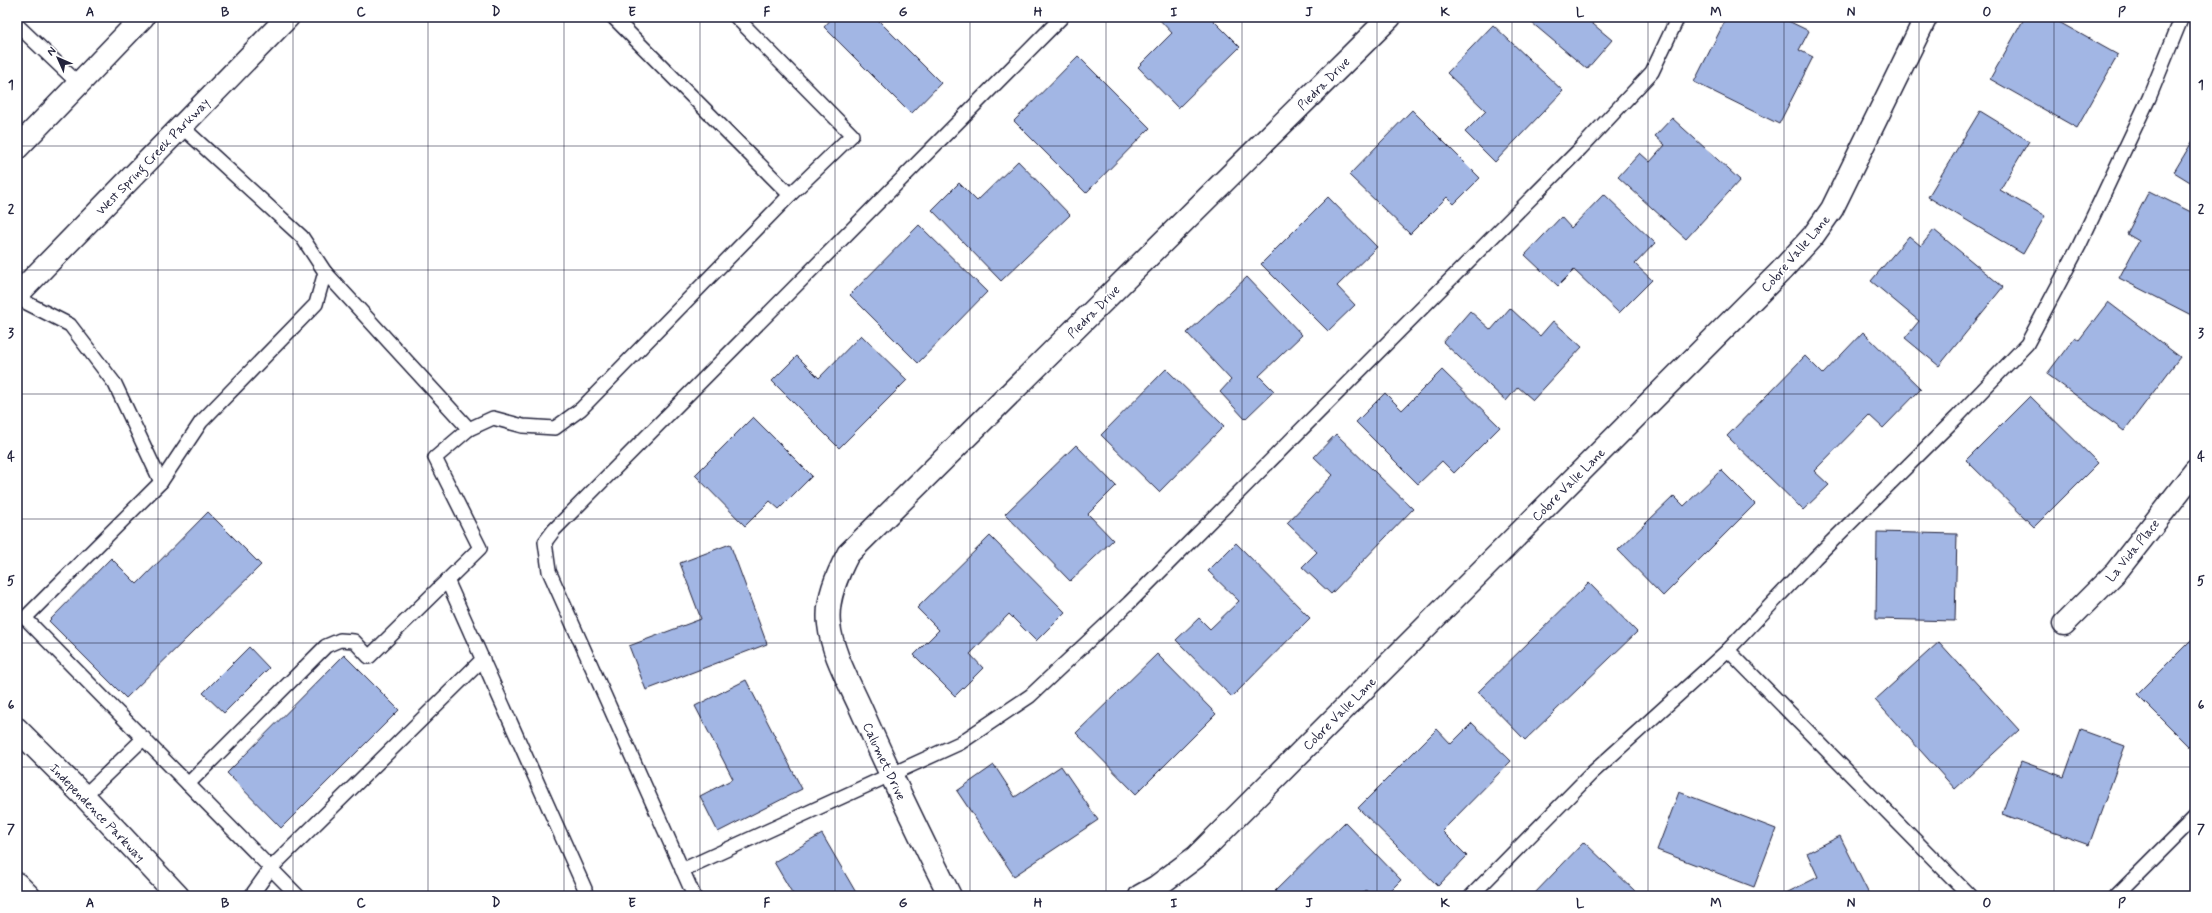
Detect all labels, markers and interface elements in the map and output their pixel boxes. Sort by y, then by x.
text: A [86,4,94,21]
text: B [221,4,230,21]
text: C [356,4,366,21]
text: D [492,4,501,21]
text: E [628,4,636,21]
text: F [764,4,771,21]
text: G [899,4,908,21]
text: H [1034,4,1043,21]
text: I [1171,4,1178,21]
text: J [1305,4,1313,21]
text: K [1440,4,1450,21]
text: L [1576,4,1585,21]
text: M [1710,4,1722,21]
text: N [1847,4,1856,21]
text: O [1983,4,1992,21]
text: P [2118,4,2126,21]
north arrow [38,38,78,78]
text: N [44,44,59,59]
street label: Piedra Drive [1294,54,1354,114]
text: 1 [8,77,14,94]
text: 1 [2198,77,2204,94]
street label: West Spring Creek Parkway [93,95,215,221]
text: 2 [8,201,15,218]
text: 2 [2198,201,2205,218]
street label: Cobre Valle Lane [1758,212,1834,296]
street label: Piedra Drive [1064,282,1124,342]
text: 3 [8,325,14,342]
text: 3 [2198,325,2204,342]
street label: Cobre Valle Lane [1529,445,1609,525]
text: 4 [7,449,15,466]
text: 4 [2197,449,2205,466]
street label: La Vida Place [2103,516,2164,586]
text: 5 [7,573,15,590]
text: 5 [2197,573,2205,590]
street label: Cobre Valle Lane [1300,674,1380,754]
text: 6 [8,697,15,714]
text: 6 [2198,697,2205,714]
street label: Calumet Drive [858,720,909,803]
street label: Independence Parkway [46,760,148,866]
text: 7 [7,821,15,838]
text: 7 [2197,821,2205,838]
text: A [86,895,94,912]
text: B [221,895,230,912]
text: C [356,895,366,912]
text: D [492,895,501,912]
text: E [628,895,636,912]
text: F [764,895,771,912]
text: G [899,895,908,912]
text: H [1034,895,1043,912]
text: I [1171,895,1178,912]
text: J [1305,895,1313,912]
text: K [1440,895,1450,912]
text: L [1576,895,1585,912]
text: M [1710,895,1722,912]
text: N [1847,895,1856,912]
text: O [1983,895,1992,912]
text: P [2118,895,2126,912]

